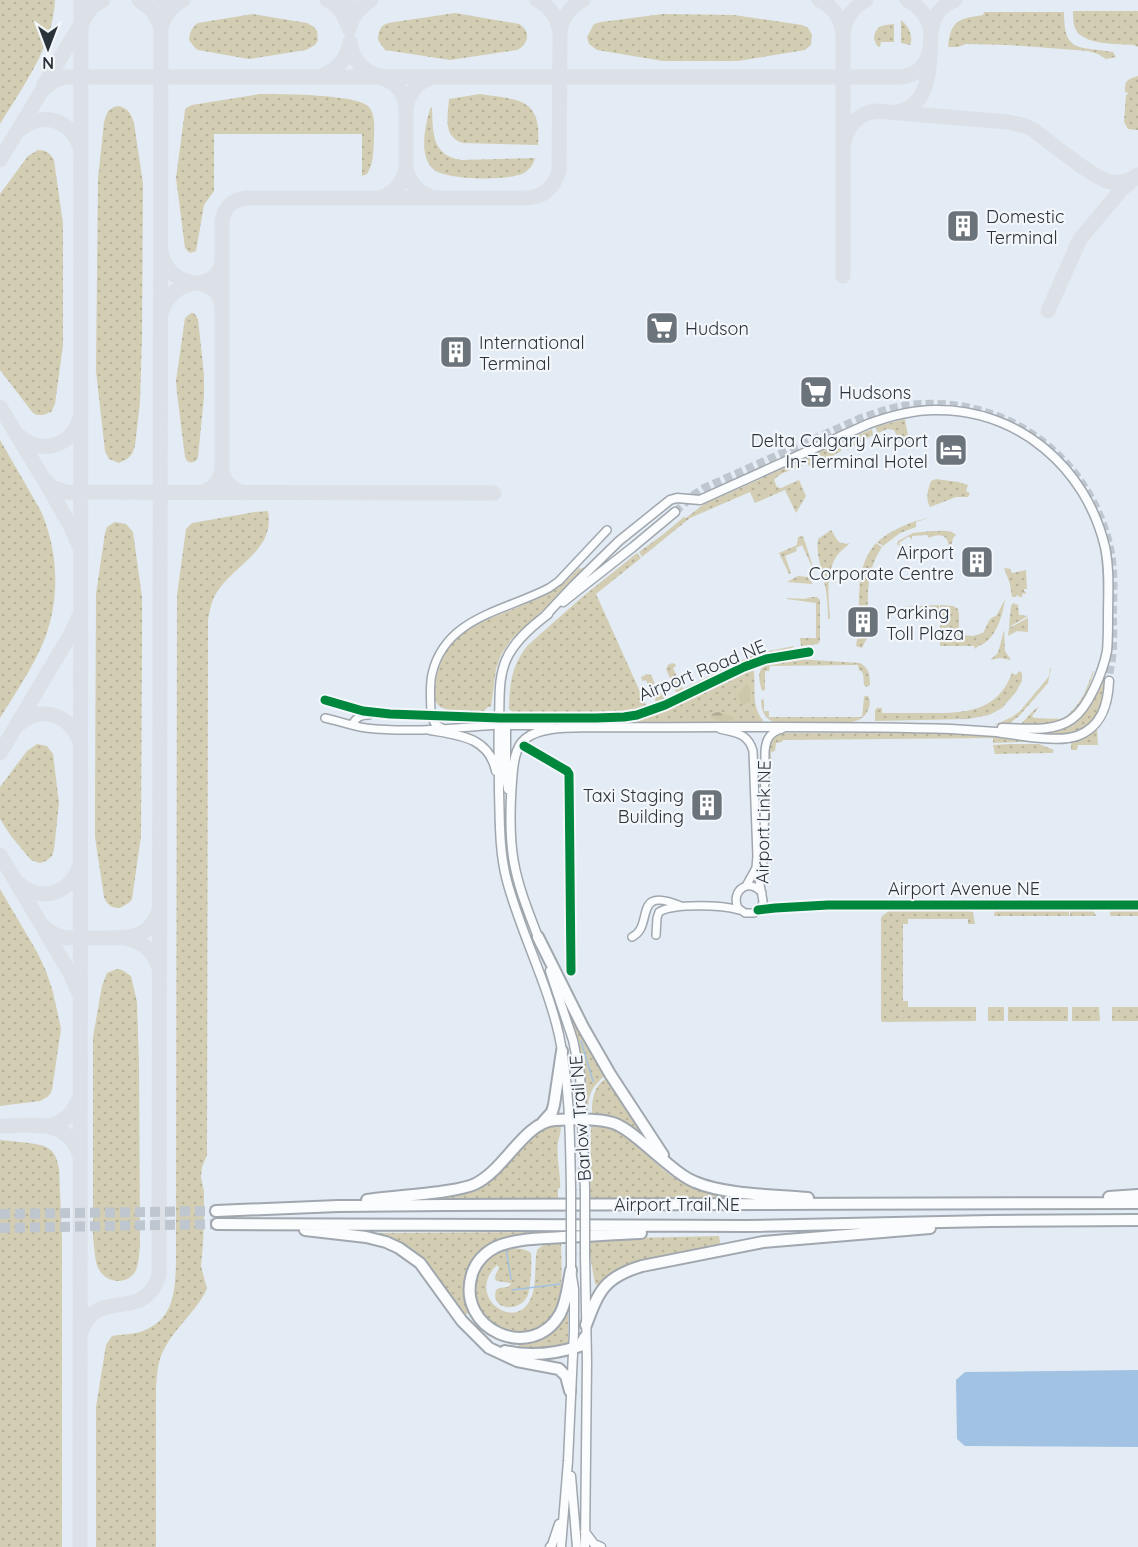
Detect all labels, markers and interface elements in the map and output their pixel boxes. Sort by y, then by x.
north arrow [18,18,78,78]
text: N [42,53,54,73]
place label: Domestic Terminal [986,205,1064,249]
building icon: Domestic Terminal [945,208,981,244]
supermarket icon: Hudson [644,310,680,346]
place label: Hudson [685,317,749,340]
place label: International Terminal [479,331,585,375]
building icon: International Terminal [438,334,474,370]
supermarket icon: Hudsons [798,374,834,410]
place label: Hudsons [839,381,911,404]
place label: Delta Calgary Airport In-Terminal Hotel [751,429,928,473]
hotel icon: Delta Calgary Airport In-Terminal Hotel [933,432,969,468]
place label: Airport Corporate Centre [809,541,954,585]
building icon: Airport Corporate Centre [959,544,995,580]
place label: Parking Toll Plaza [886,601,964,645]
building icon: Parking Toll Plaza [845,604,881,640]
street label: Airport Road NE [635,634,769,706]
street label: Airport Link NE [750,760,776,884]
place label: Taxi Staging Building [583,784,684,828]
building icon: Taxi Staging Building [689,787,725,823]
street label: Airport Avenue NE [888,877,1040,900]
street label: Barlow Trail NE [564,1054,596,1182]
street label: Airport Trail NE [614,1193,740,1216]

